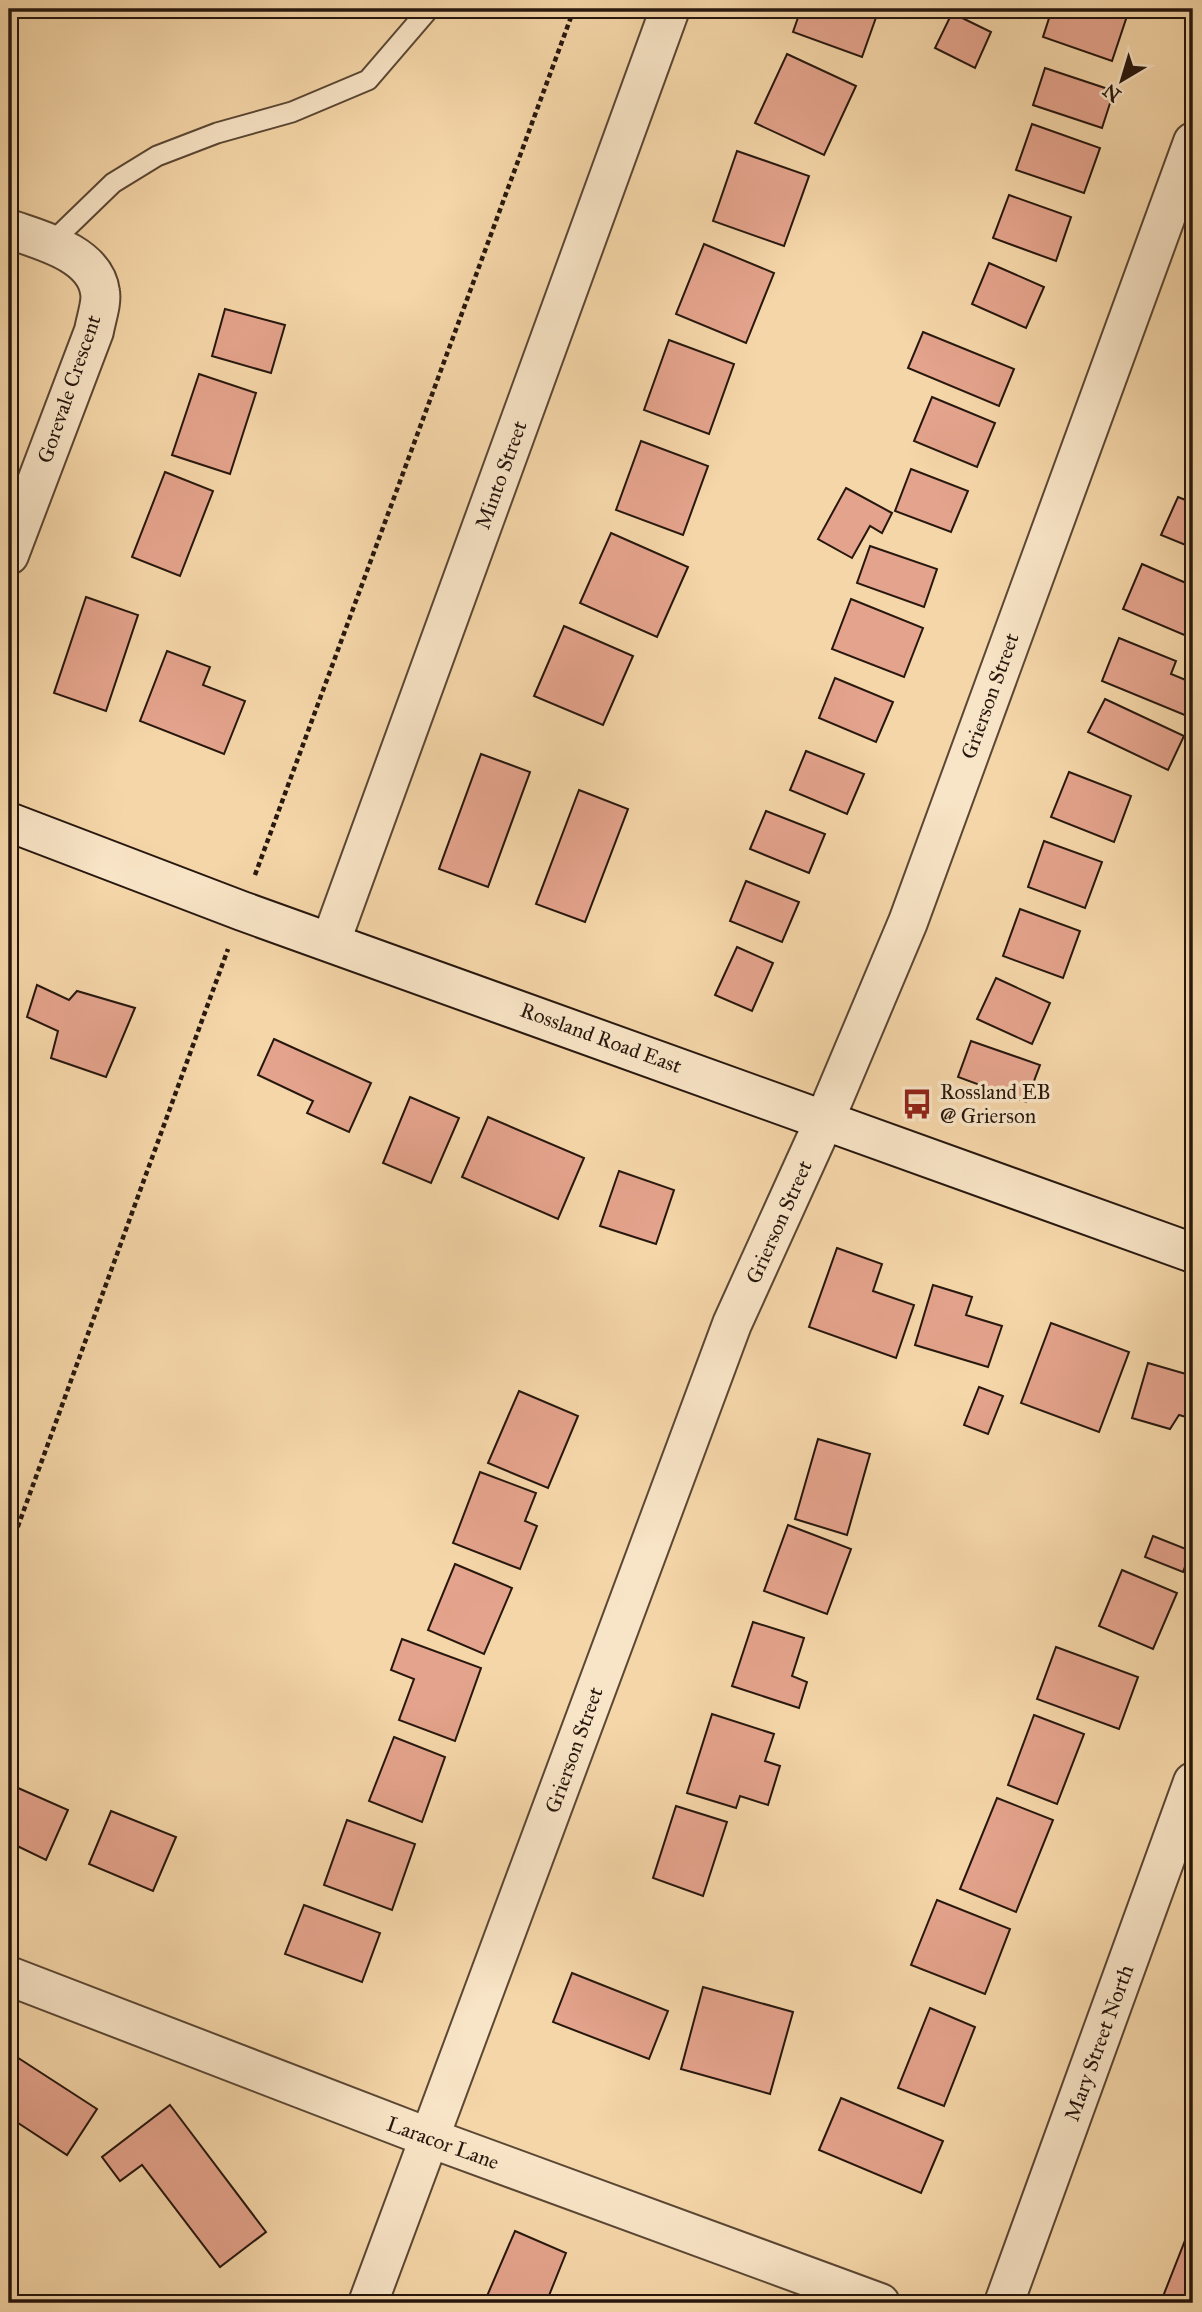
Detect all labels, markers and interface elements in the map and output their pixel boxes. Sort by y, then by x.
north arrow [1086,46,1156,116]
text: N [1098,79,1125,107]
street label: Gorevale Crescent [31,311,107,466]
street label: Minto Street [469,417,533,533]
street label: Grierson Street [955,629,1025,762]
street label: Rossland Road East [517,997,686,1079]
place label: Rossland EB @ Grierson [940,1079,1051,1129]
bus stop icon: Rossland EB @ Grierson [900,1087,934,1121]
street label: Grierson Street [740,1156,818,1288]
street label: Grierson Street [539,1683,609,1816]
street label: Mary Street North [1059,1961,1139,2125]
street label: Laracor Lane [383,2111,503,2175]

